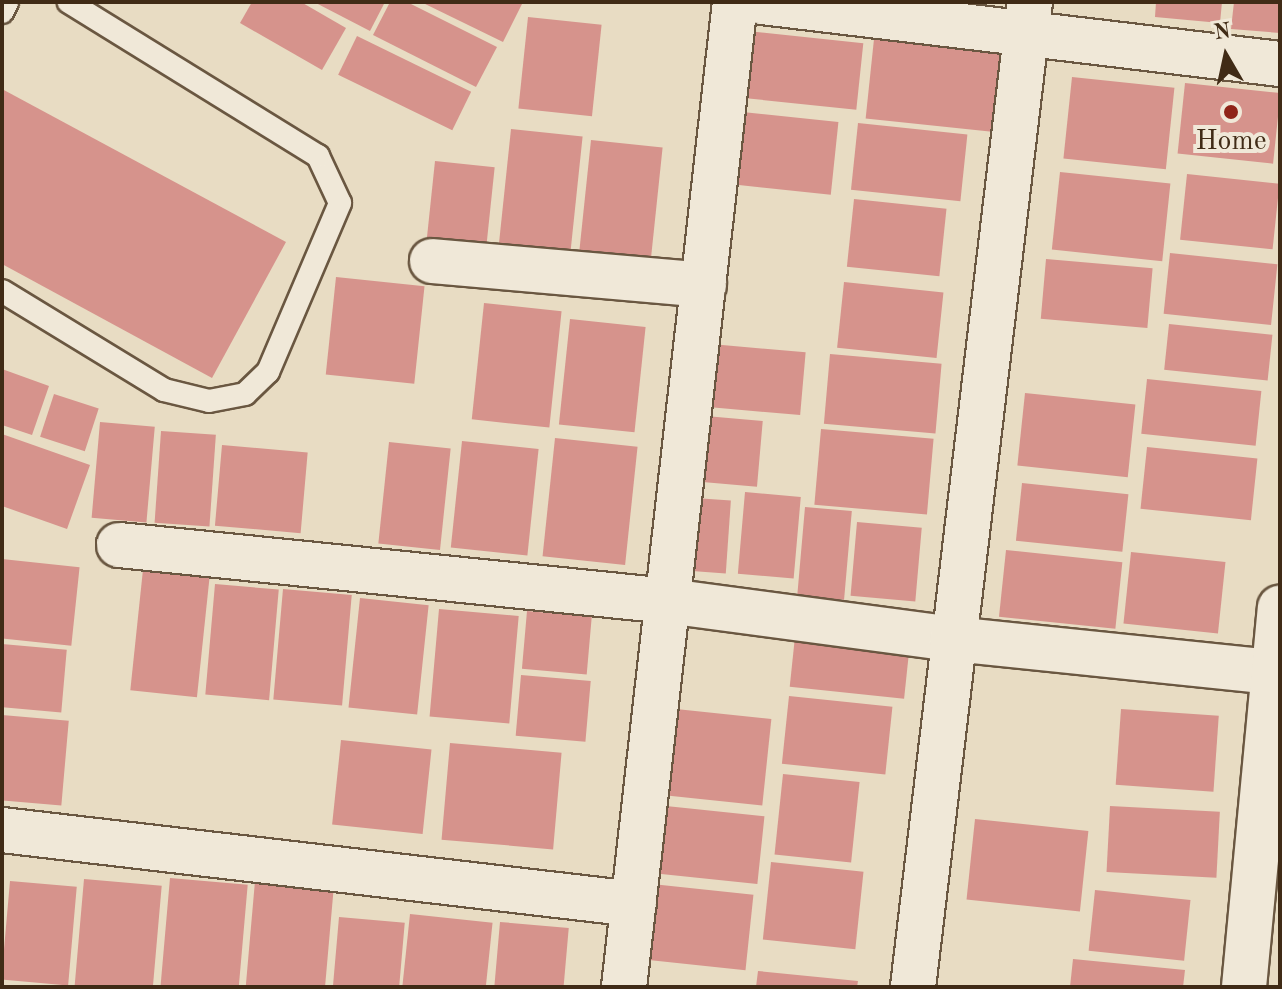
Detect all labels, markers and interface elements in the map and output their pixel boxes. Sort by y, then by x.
north arrow [1186,16,1266,96]
text: N [1212,20,1232,44]
marker: Home [1222,103,1240,121]
place label: Home [1195,125,1267,159]

